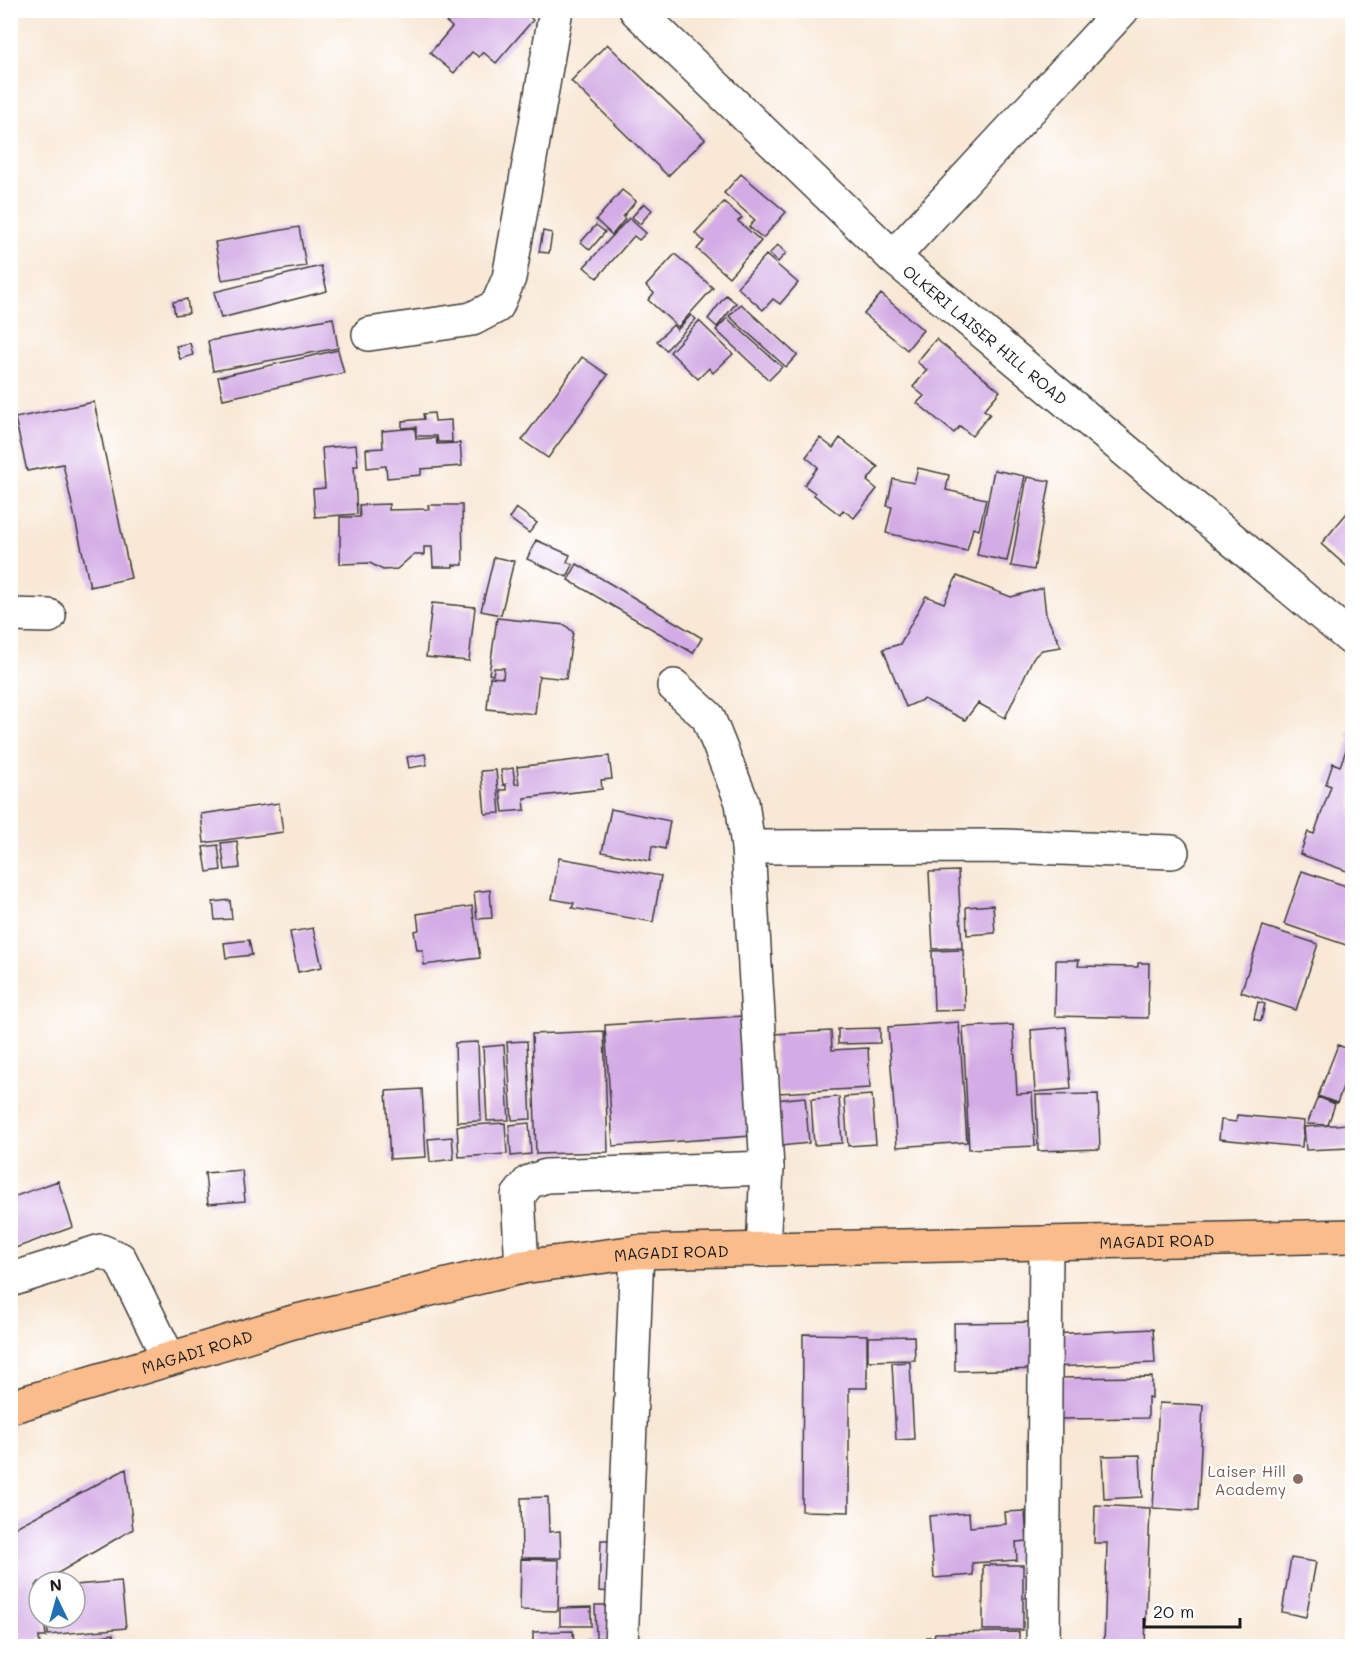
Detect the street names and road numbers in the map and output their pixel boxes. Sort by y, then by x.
street label: OLKERI LAISER HILL ROAD [899,260,1072,409]
street label: MAGADI ROAD [1099,1229,1215,1252]
street label: MAGADI ROAD [612,1239,729,1265]
street label: MAGADI ROAD [139,1324,255,1377]

